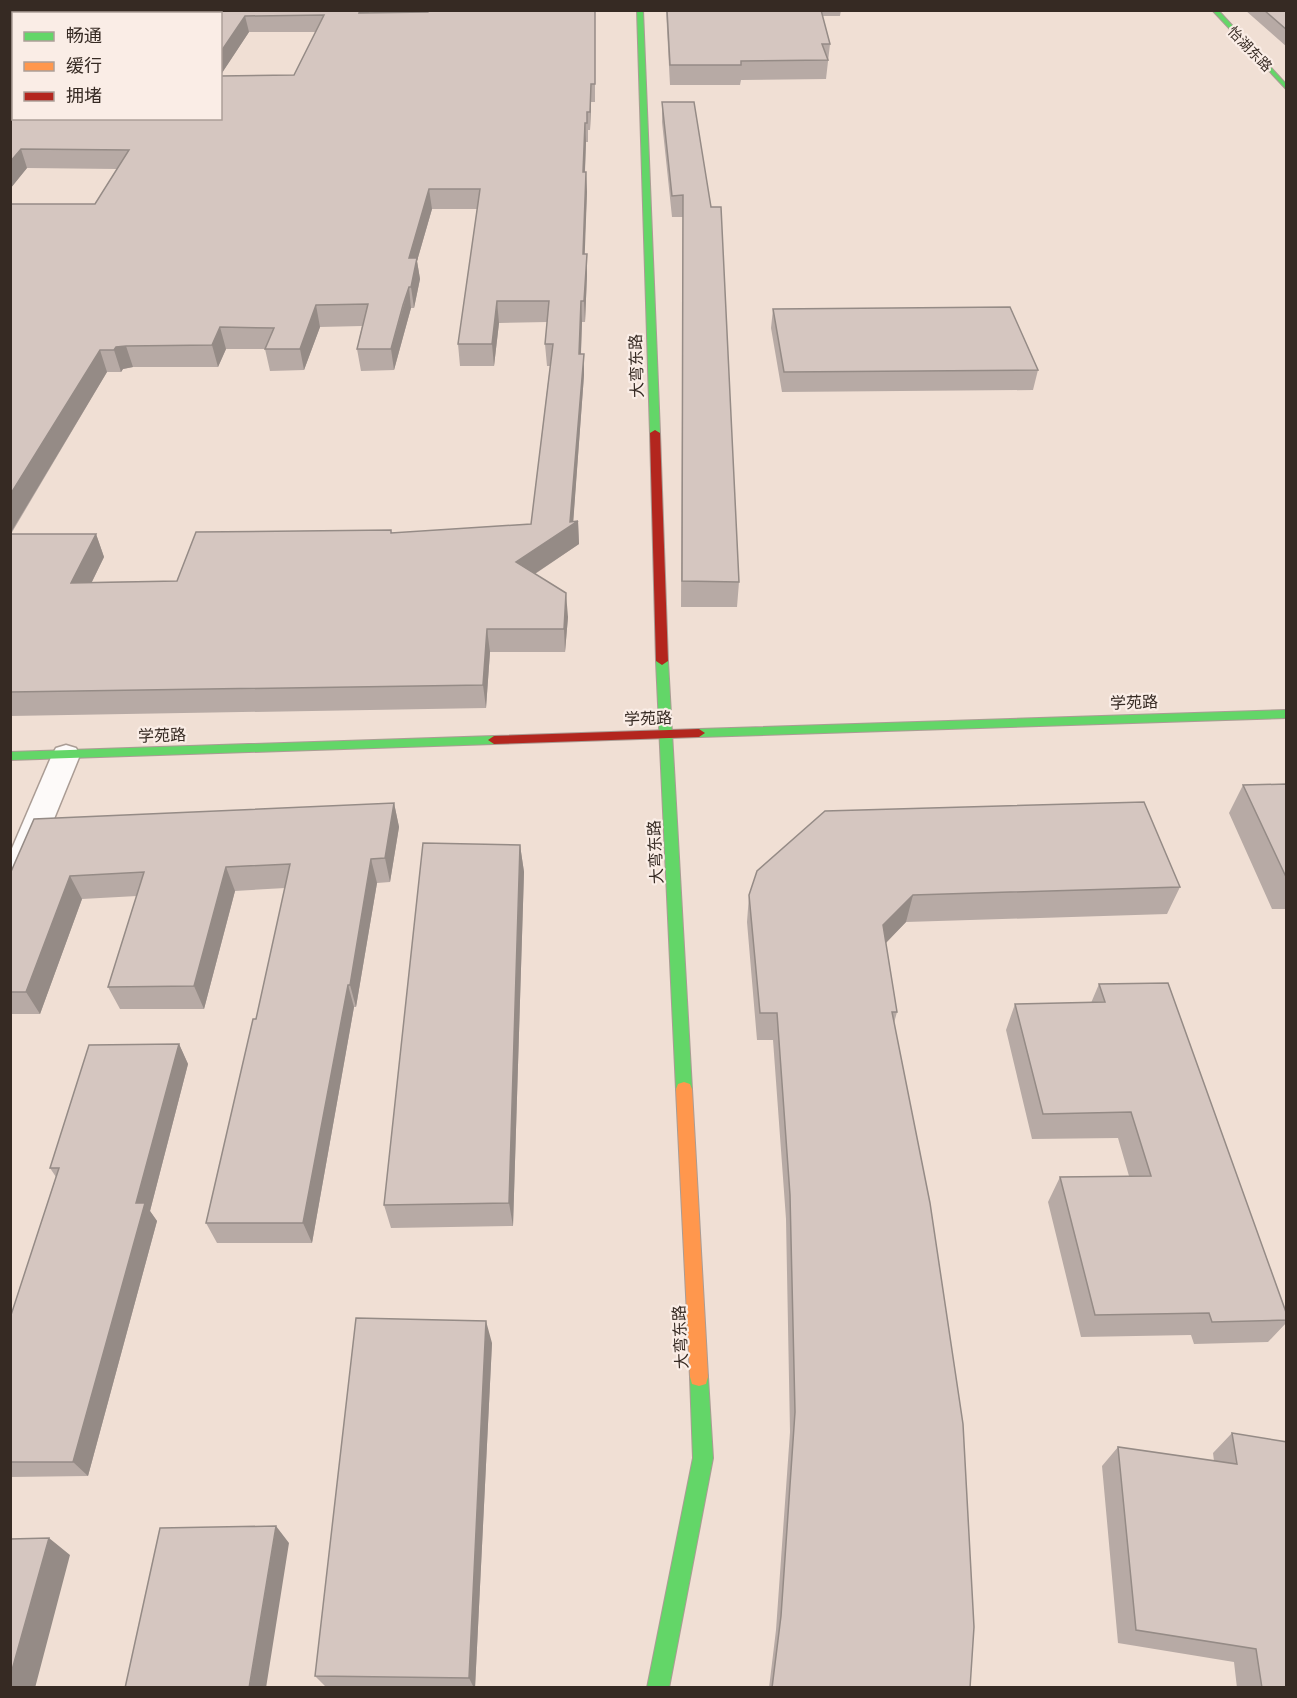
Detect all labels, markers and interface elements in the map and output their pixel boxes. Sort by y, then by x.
legend [12,12,222,120]
street label: 怡湖东路 [1224,22,1277,75]
text: 畅通 [66,23,102,47]
text: 缓行 [66,53,102,77]
text: 拥堵 [66,83,102,107]
street label: 大弯东路 [624,334,648,398]
street label: 学苑路 [1110,690,1158,714]
street label: 学苑路 [624,706,672,730]
street label: 学苑路 [138,723,186,747]
street label: 大弯东路 [642,819,668,885]
street label: 大弯东路 [667,1304,693,1370]

